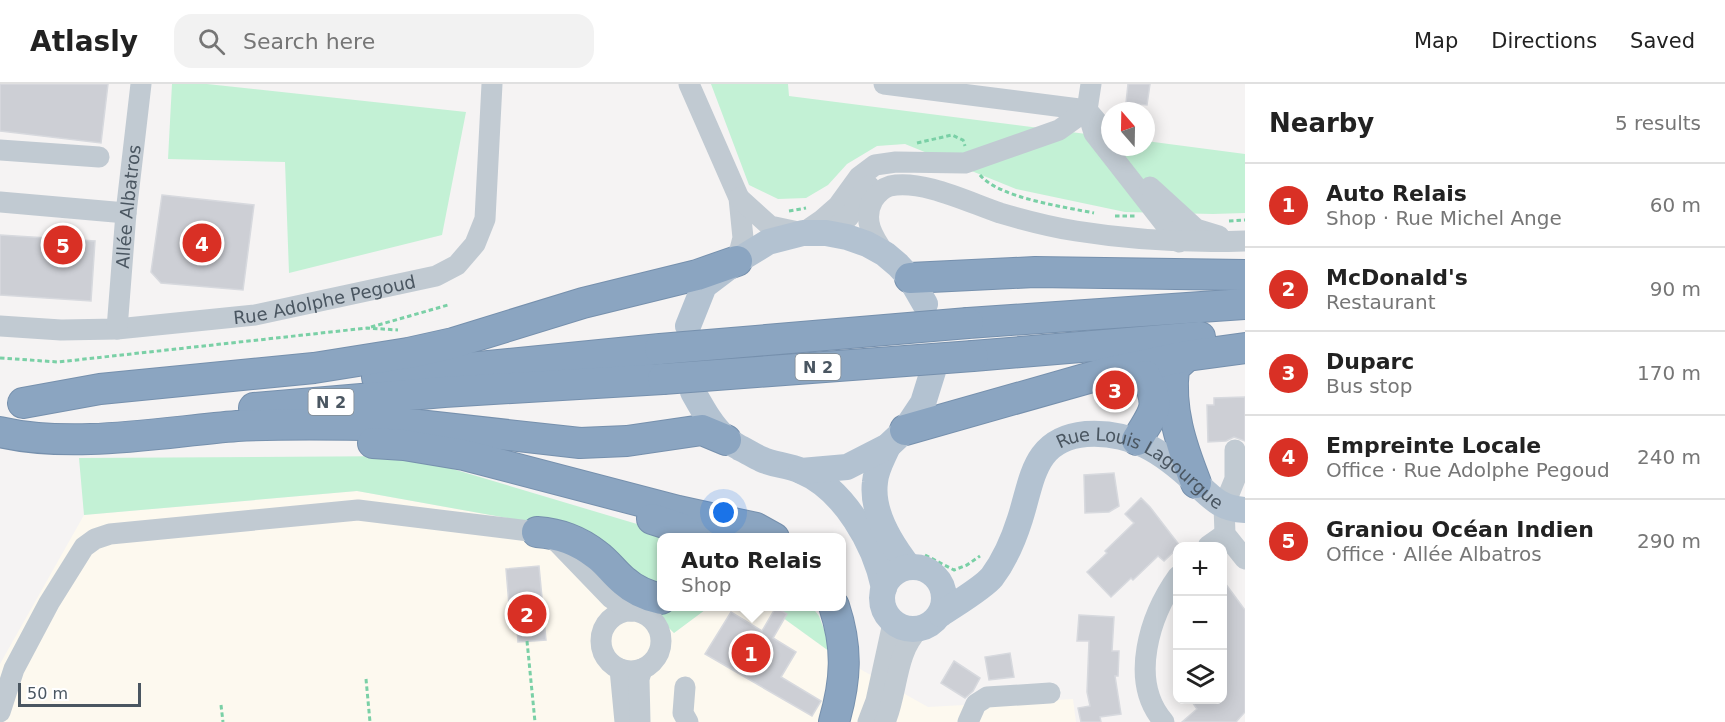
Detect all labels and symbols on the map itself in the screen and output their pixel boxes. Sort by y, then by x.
north arrow [1101,102,1155,156]
street label: Allée Albatros [111,143,144,269]
pin: 4 [182,220,222,266]
pin: 5 [44,222,82,268]
street label: Rue Adolphe Pegoud [232,270,418,328]
road number: N 2 [796,354,840,380]
pin: 3 [1096,368,1134,412]
road number: N 2 [308,389,354,415]
street label: Rue Louis Lagourgue [1053,423,1227,513]
your location [709,498,738,527]
pin: 2 [508,592,546,636]
pin: 1 [732,630,771,676]
scale bar [18,680,141,708]

